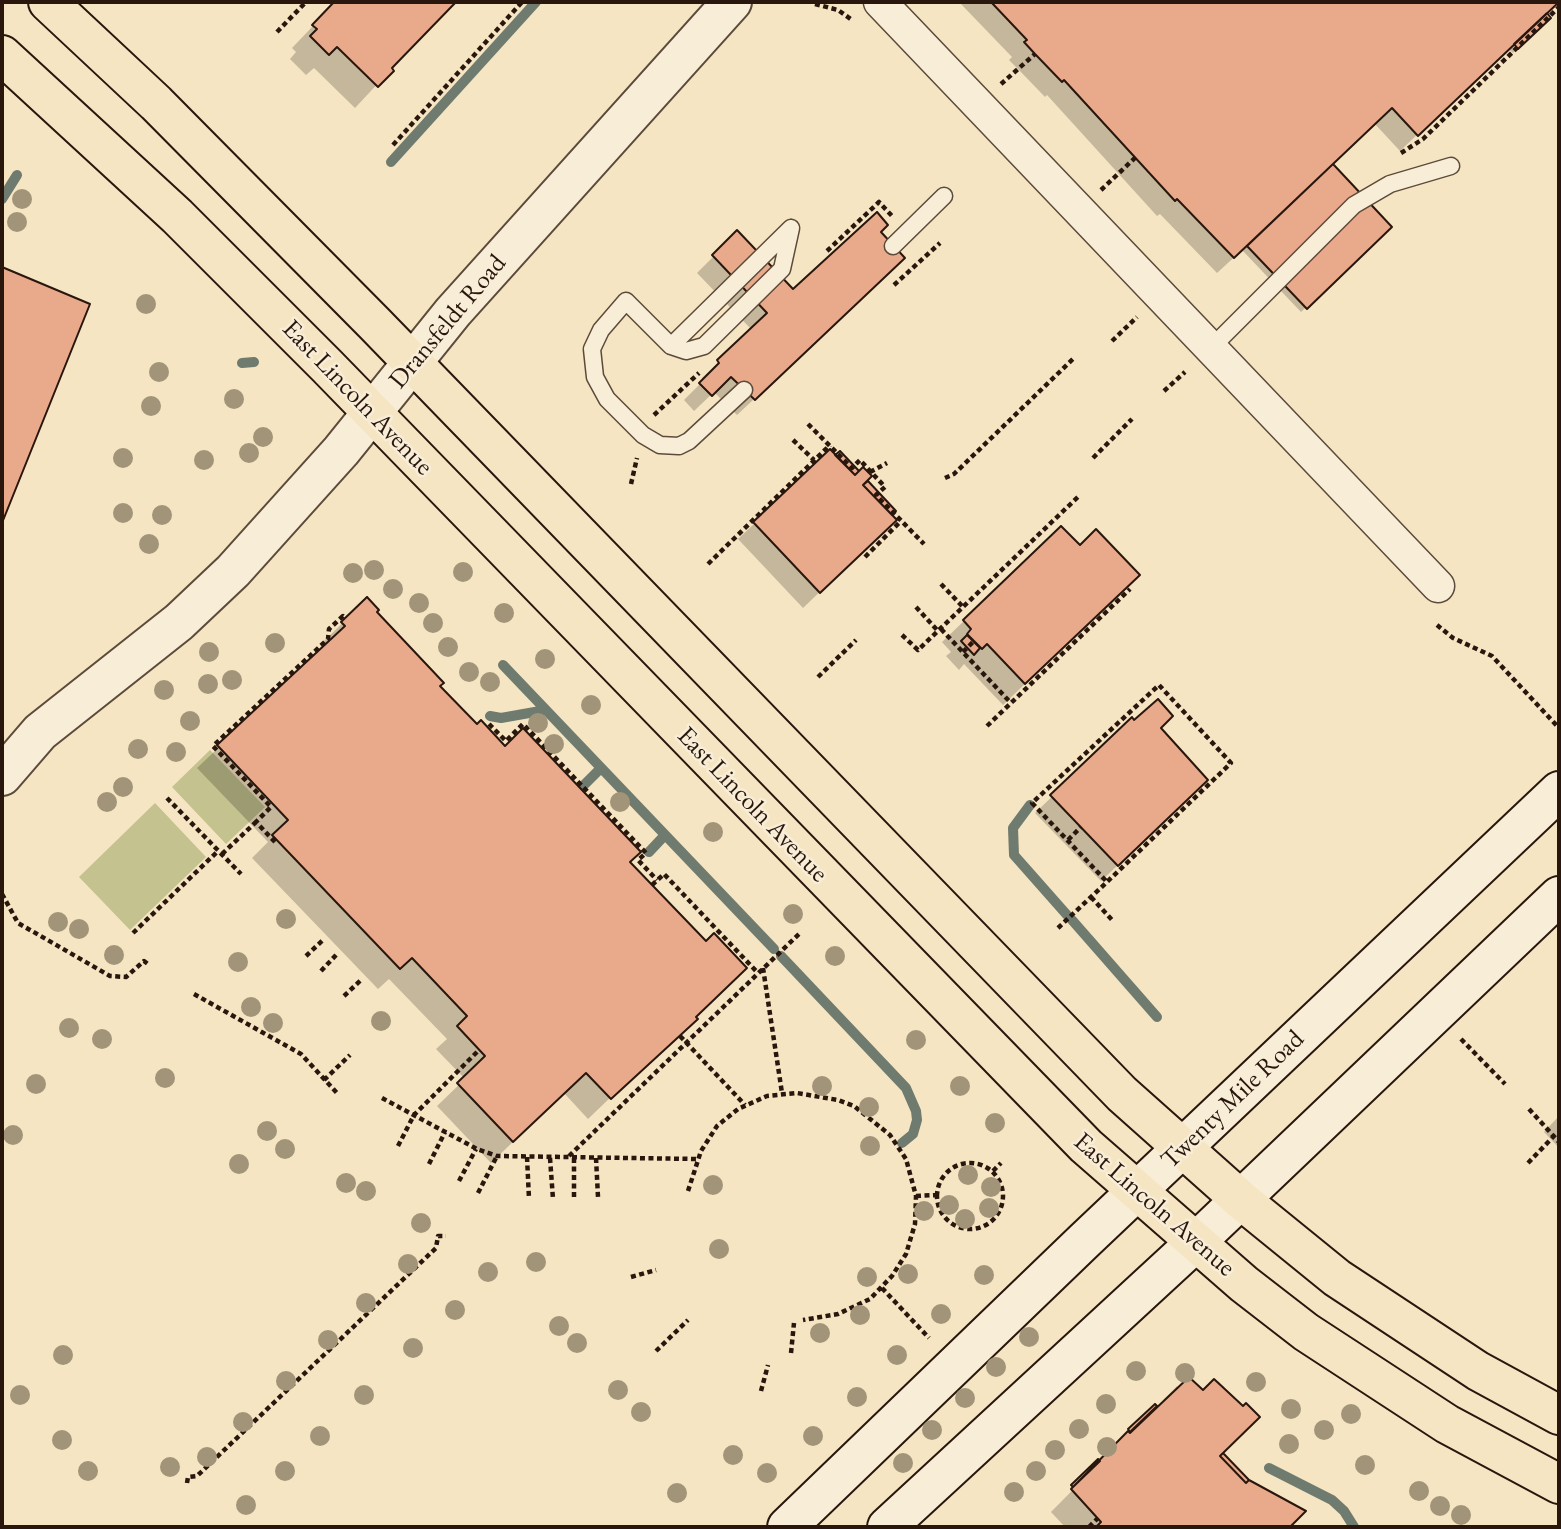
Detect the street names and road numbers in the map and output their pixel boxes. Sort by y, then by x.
street label: Dransfeldt Road [383,248,513,396]
street label: East Lincoln Avenue [275,314,439,482]
street label: East Lincoln Avenue [670,721,834,889]
street label: Twenty Mile Road [1155,1024,1311,1176]
street label: East Lincoln Avenue [1067,1126,1241,1284]

